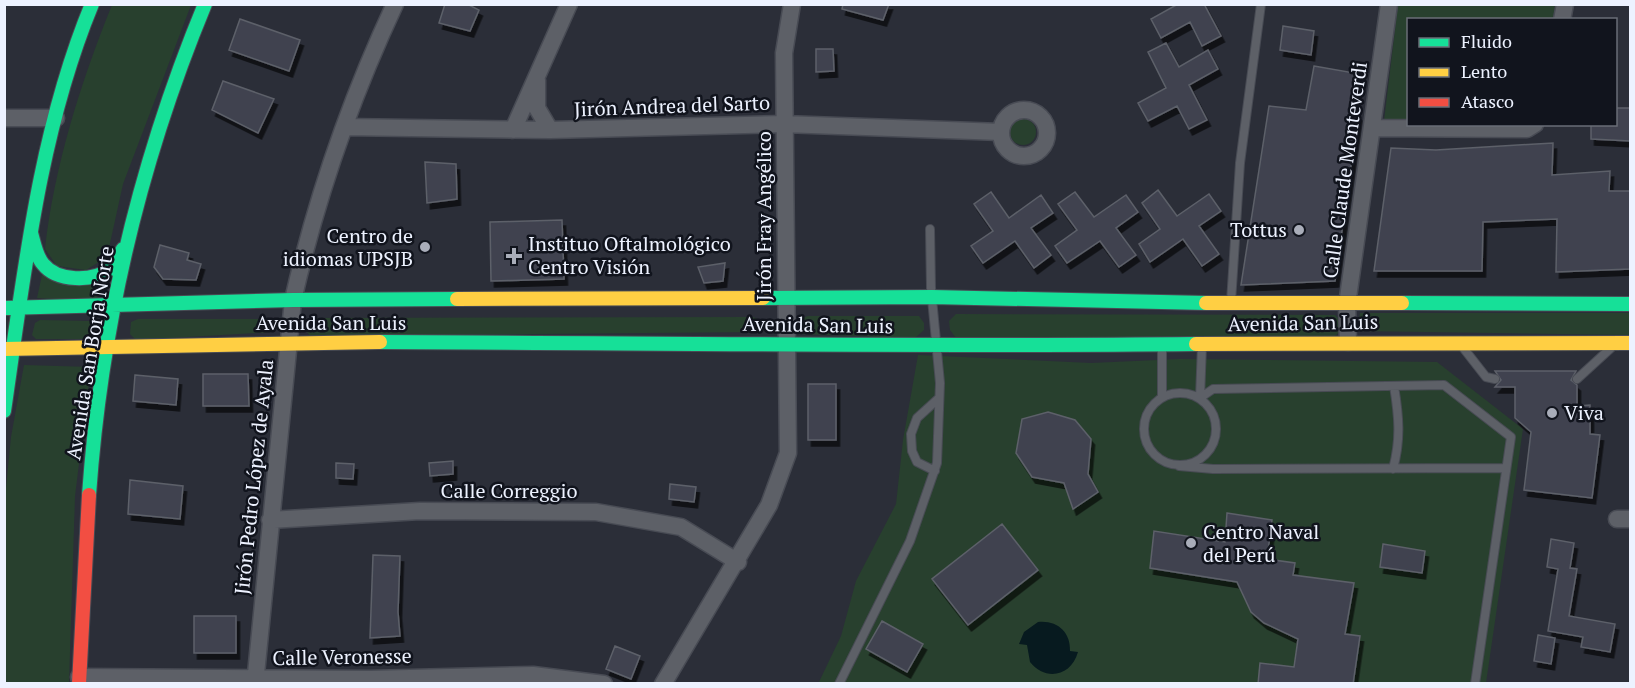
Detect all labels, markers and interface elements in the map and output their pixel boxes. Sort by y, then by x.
legend [1407,18,1617,126]
text: Fluido [1461,29,1512,53]
text: Lento [1461,59,1507,83]
street label: Calle Claude Monteverdi [1316,60,1373,280]
street label: Jirón Andrea del Sarto [573,89,771,122]
text: Atasco [1461,89,1514,113]
street label: Jirón Fray Angélico [750,131,777,301]
place label: Tottus [1230,216,1287,243]
place label: Centro de idiomas UPSJB [283,222,413,272]
marker: Tottus [1292,223,1306,237]
place label: Instituo Oftalmológico Centro Visión [528,230,731,280]
marker: Centro de idiomas UPSJB [418,240,432,254]
street label: Avenida San Borja Norte [59,244,120,462]
marker: Instituo Oftalmológico Centro Visión [505,247,523,265]
street label: Avenida San Luis [1227,308,1379,337]
street label: Avenida San Luis [256,309,406,336]
street label: Avenida San Luis [742,310,894,339]
street label: Jirón Pedro López de Ayala [228,358,279,596]
place label: Viva [1564,399,1604,426]
marker: Viva [1545,406,1559,420]
street label: Calle Correggio [441,477,577,504]
place label: Centro Naval del Perú [1203,518,1319,568]
marker: Centro Naval del Perú [1184,536,1198,550]
street label: Calle Veronesse [272,642,412,671]

